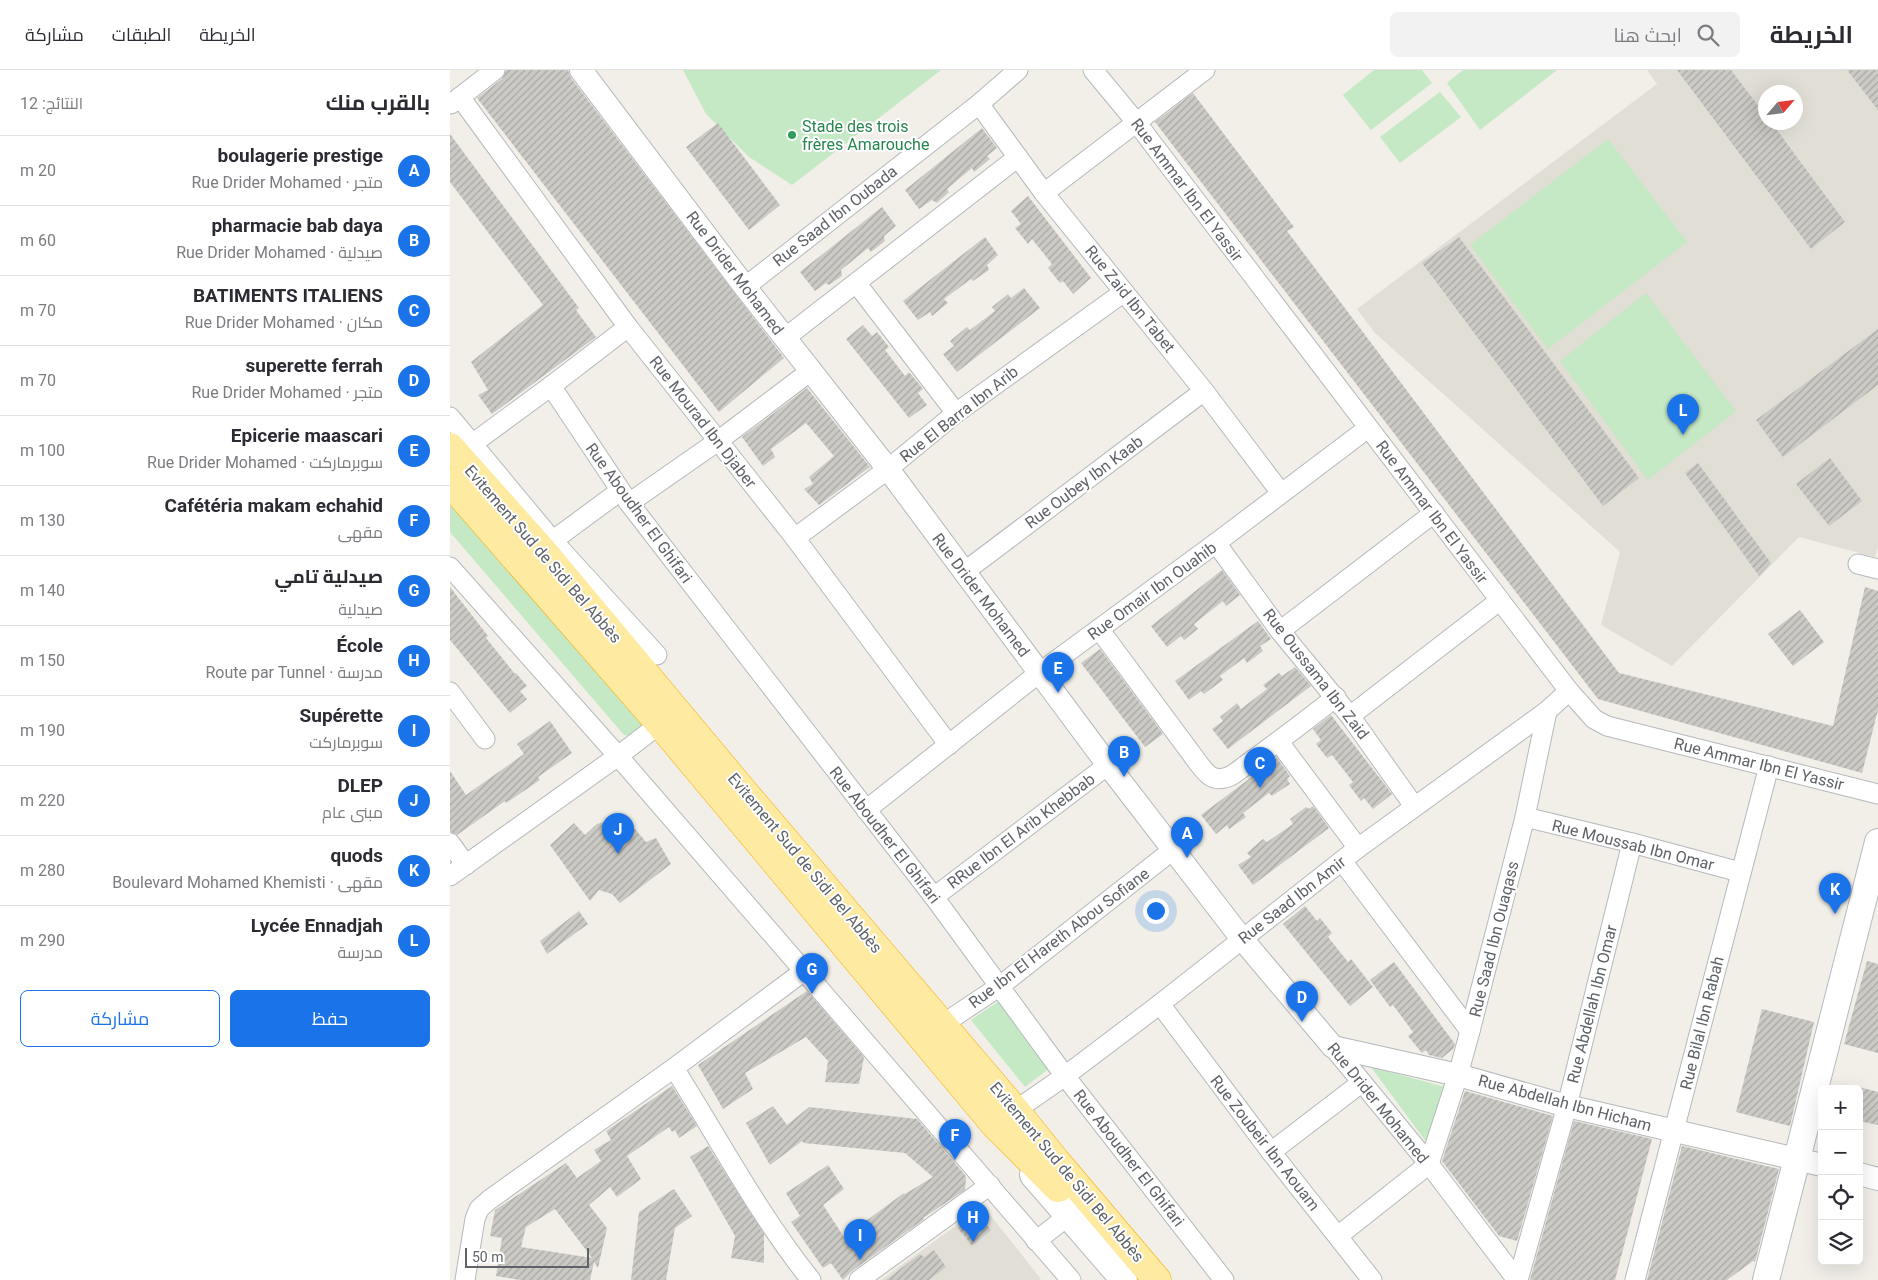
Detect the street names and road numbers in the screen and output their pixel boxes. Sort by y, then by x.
street label: Rue Ammar Ibn El Yassir [1127,115,1247,266]
street label: Rue Saad Ibn Oubada [769,162,901,270]
street label: Rue Drider Mohamed [682,207,788,339]
street label: Rue Zaid Ibn Tabet [1081,242,1179,356]
street label: Rue Mourad Ibn Djaber [646,352,761,492]
street label: Rue El Barra Ibn Arib [896,362,1022,466]
street label: Rue Oubey Ibn Kaab [1021,432,1147,532]
street label: Rue Ammar Ibn El Yassir [1372,437,1492,588]
street label: Rue Aboudher El Ghifari [582,439,696,587]
street label: Evitement Sud de Sidi Bel Abbès [461,461,625,647]
street label: Rue Drider Mohamed [928,529,1034,661]
street label: Rue Omair Ibn Ouahib [1084,538,1220,644]
street label: Rue Oussama Ibn Zaid [1259,605,1373,743]
street label: Rue Ammar Ibn El Yassir [1672,734,1846,794]
street label: Rue Aboudher El Ghifari [826,763,944,907]
street label: Evitement Sud de Sidi Bel Abbès [724,769,886,957]
street label: RRue Ibn El Arib Khebbab [943,769,1099,893]
street label: Rue Moussab Ibn Omar [1550,816,1717,874]
street label: Rue Saad Ibn Amir [1235,852,1350,948]
street label: Rue Saad Ibn Ouaqass [1465,859,1523,1019]
street label: Rue Ibn El Hareth Abou Sofiane [965,864,1153,1012]
street label: Rue Abdellah Ibn Omar [1563,922,1621,1085]
street label: Rue Bilal Ibn Rabah [1676,954,1728,1092]
street label: Rue Drider Mohamed [1323,1039,1433,1167]
street label: Rue Abdellah Ibn Hicham [1476,1071,1654,1135]
street label: Rue Zoubeir Ibn Aouam [1206,1072,1324,1214]
street label: Evitement Sud de Sidi Bel Abbès [986,1078,1148,1266]
street label: Rue Aboudher El Ghifari [1070,1086,1188,1230]

